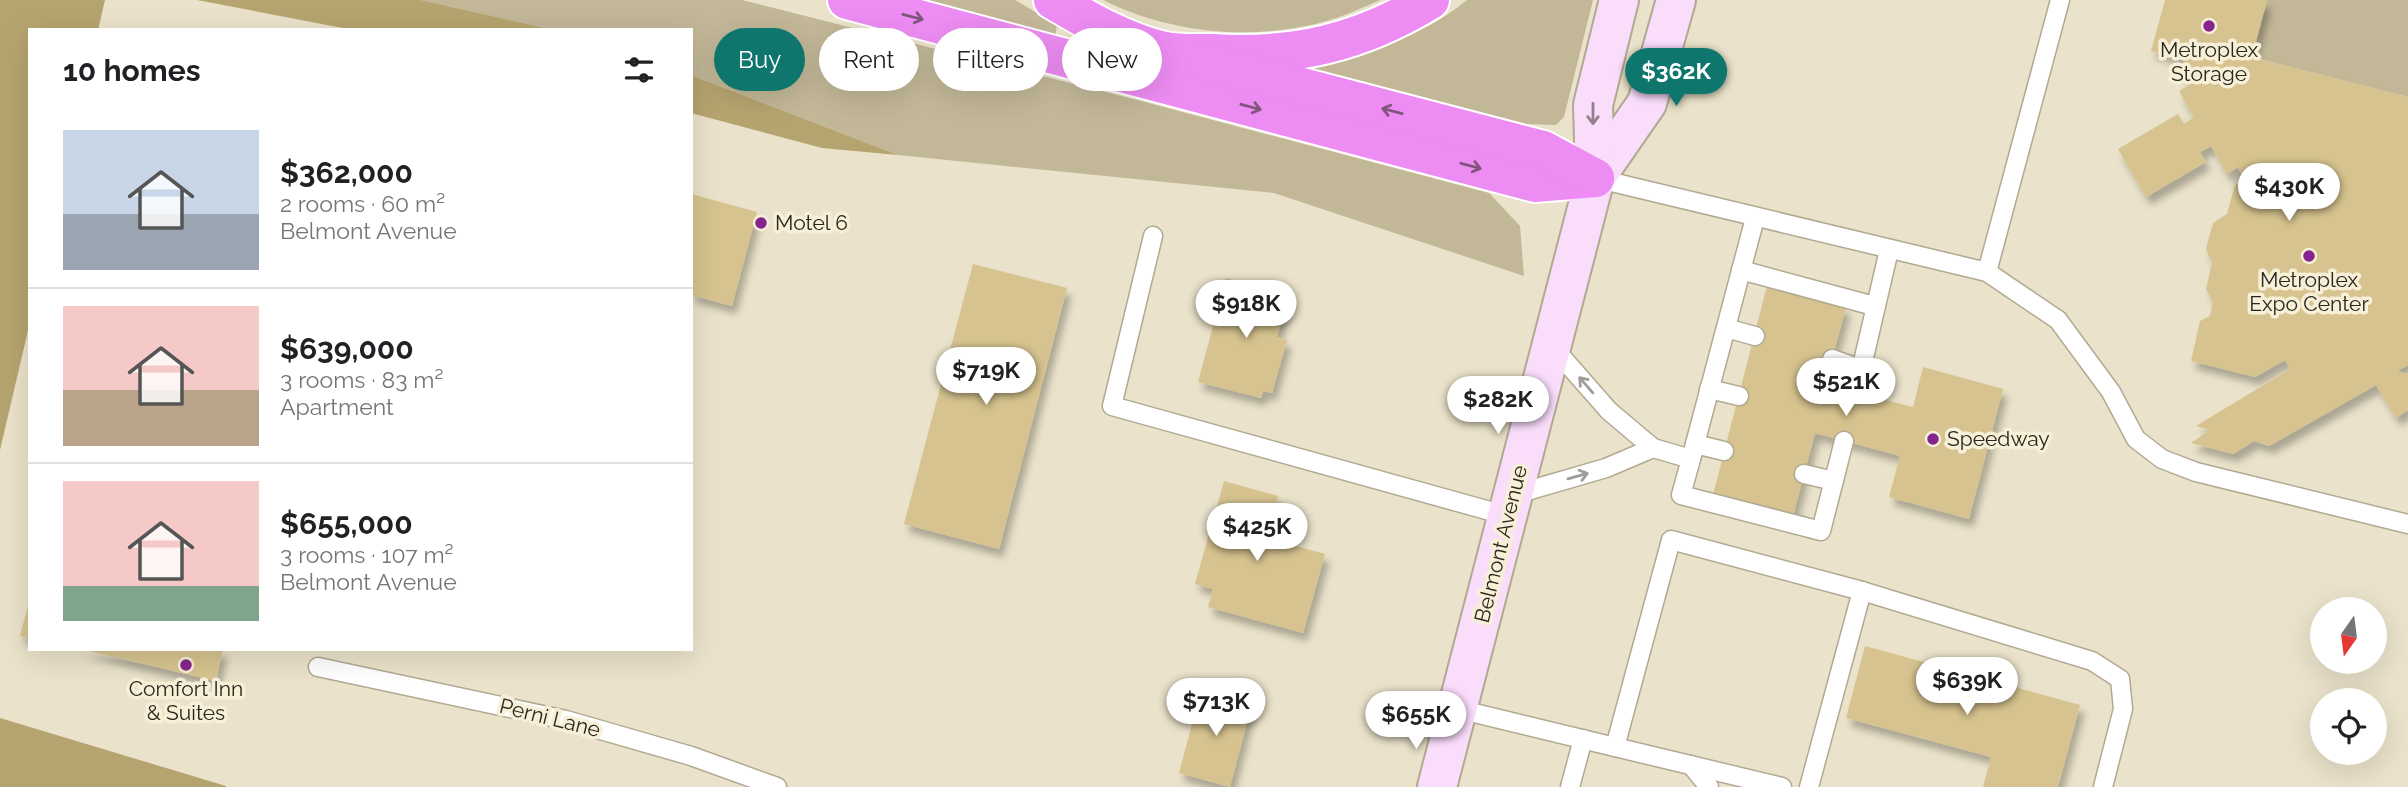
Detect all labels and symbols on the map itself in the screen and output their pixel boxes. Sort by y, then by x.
one-way arrow [901,11,924,24]
marker: Metroplex Storage [2201,18,2217,34]
place label: Metroplex Storage [2160,37,2259,86]
pin: $362K [1627,48,1725,108]
one-way arrow [1239,101,1262,114]
one-way arrow [1586,102,1600,125]
one-way arrow [1381,104,1404,117]
one-way arrow [1459,160,1482,173]
pin: $430K [2240,164,2338,223]
place label: Motel 6 [775,210,848,235]
marker: Motel 6 [753,215,769,231]
marker: Metroplex Expo Center [2301,248,2317,264]
place label: Metroplex Expo Center [2249,267,2369,316]
pin: $918K [1197,280,1295,340]
pin: $719K [937,348,1035,407]
pin: $521K [1797,358,1895,418]
pin: $282K [1449,376,1547,436]
one-way arrow [1578,376,1594,394]
place label: Speedway [1947,426,2050,451]
marker: Speedway [1925,431,1941,447]
street label: Belmont Avenue [1469,463,1532,625]
one-way arrow [1567,469,1589,482]
pin: $425K [1208,504,1306,563]
north arrow [2310,597,2387,674]
marker: Comfort Inn & Suites [178,657,194,673]
pin: $639K [1918,658,2016,717]
place label: Comfort Inn & Suites [129,676,243,725]
pin: $713K [1167,678,1265,738]
pin: $655K [1367,692,1465,751]
street label: Perni Lane [497,693,603,742]

